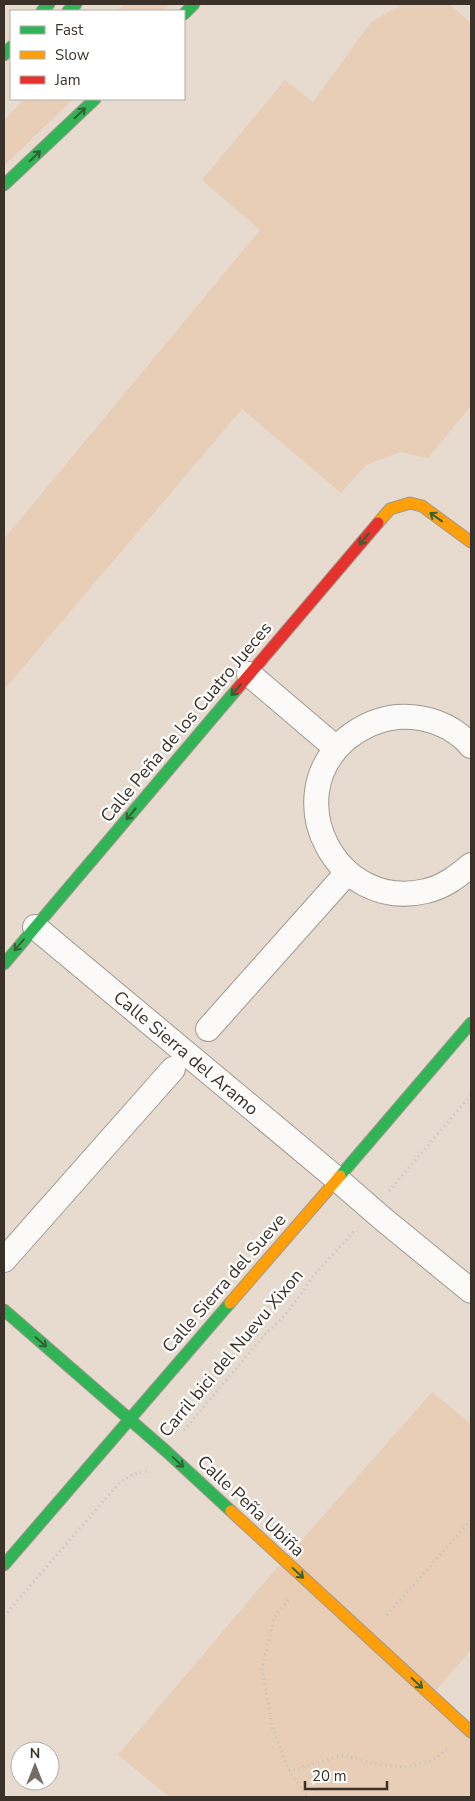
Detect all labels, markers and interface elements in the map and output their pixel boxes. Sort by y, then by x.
legend [10,10,185,100]
text: Fast [55,20,84,40]
text: Slow [55,45,90,65]
text: Jam [54,70,81,90]
one-way arrow [74,107,86,119]
one-way arrow [28,150,41,162]
one-way arrow [430,512,444,522]
one-way arrow [358,533,369,546]
street label: Calle Peña de los Cuatro Jueces [95,617,277,827]
one-way arrow [231,683,242,696]
one-way arrow [126,807,137,820]
one-way arrow [14,939,25,952]
street label: Calle Sierra del Aramo [108,985,264,1121]
street label: Calle Sierra del Sueve [157,1208,291,1358]
street label: Carril bici del Nuevu Xixon [154,1264,308,1442]
one-way arrow [34,1337,47,1348]
street label: Calle Peña Ubiña [192,1450,310,1562]
one-way arrow [172,1456,185,1468]
one-way arrow [291,1567,304,1578]
one-way arrow [411,1677,423,1689]
north arrow [10,1741,60,1791]
text: N [30,1744,40,1763]
scale bar [305,1758,388,1790]
text: 20 m [312,1766,347,1786]

